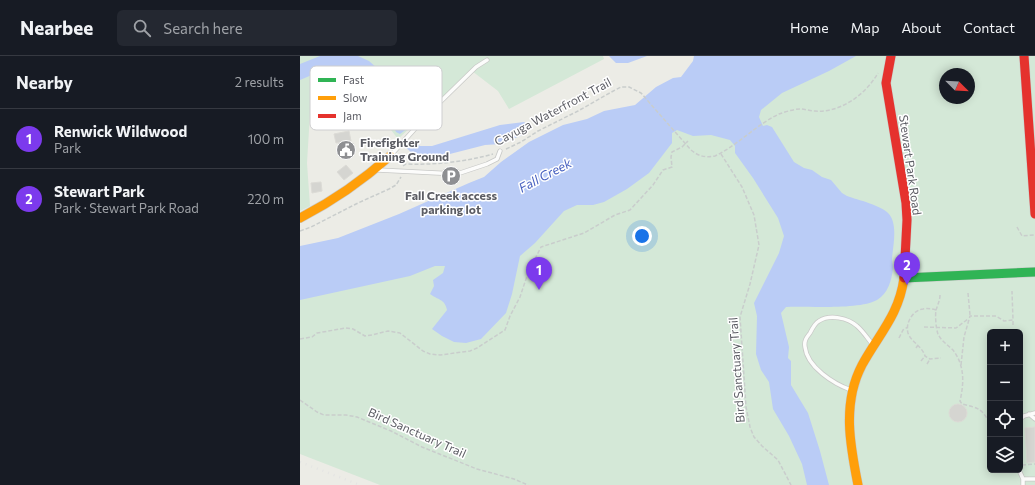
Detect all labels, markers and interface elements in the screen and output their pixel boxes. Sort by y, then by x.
search box [117,10,397,46]
text: Nearbee [20,16,93,39]
icon: search [131,17,153,39]
text: Search here [163,19,243,37]
text: Home [790,19,829,36]
text: Map [851,19,879,36]
text: About [901,19,941,36]
text: Contact [963,19,1015,36]
legend [310,66,442,130]
north arrow [939,68,975,104]
text: Nearby [16,72,73,93]
text: Fast [343,73,365,86]
text: 2 results [235,74,284,90]
street label: Cayuga Waterfront Trail [492,74,613,148]
text: Slow [343,91,368,104]
text: Jam [343,109,362,123]
street label: Stewart Park Road [897,114,925,216]
text: Renwick Wildwood [54,122,187,140]
text: 1 [26,131,32,147]
text: 100 m [248,131,284,147]
place label: Firefighter Training Ground [360,135,449,163]
public building icon: Firefighter Training Ground [335,139,357,161]
text: Park [54,140,81,156]
water label: Fall Creek [516,154,575,196]
parking icon: Fall Creek access parking lot [440,165,462,187]
text: Stewart Park [54,182,145,200]
place label: Fall Creek access parking lot [405,188,497,216]
text: 2 [25,191,33,207]
text: 220 m [247,191,284,207]
text: Park · Stewart Park Road [54,200,199,216]
your location [632,226,652,246]
pin: 2 [894,252,920,285]
pin: 1 [526,257,552,290]
street label: Bird Sanctuary Trail [725,317,747,423]
map controls [987,329,1023,473]
button: + [987,329,1023,365]
button: − [987,365,1023,401]
button: locate [987,401,1023,437]
street label: Bird Sanctuary Trail [366,404,469,460]
button: layers [987,437,1023,473]

